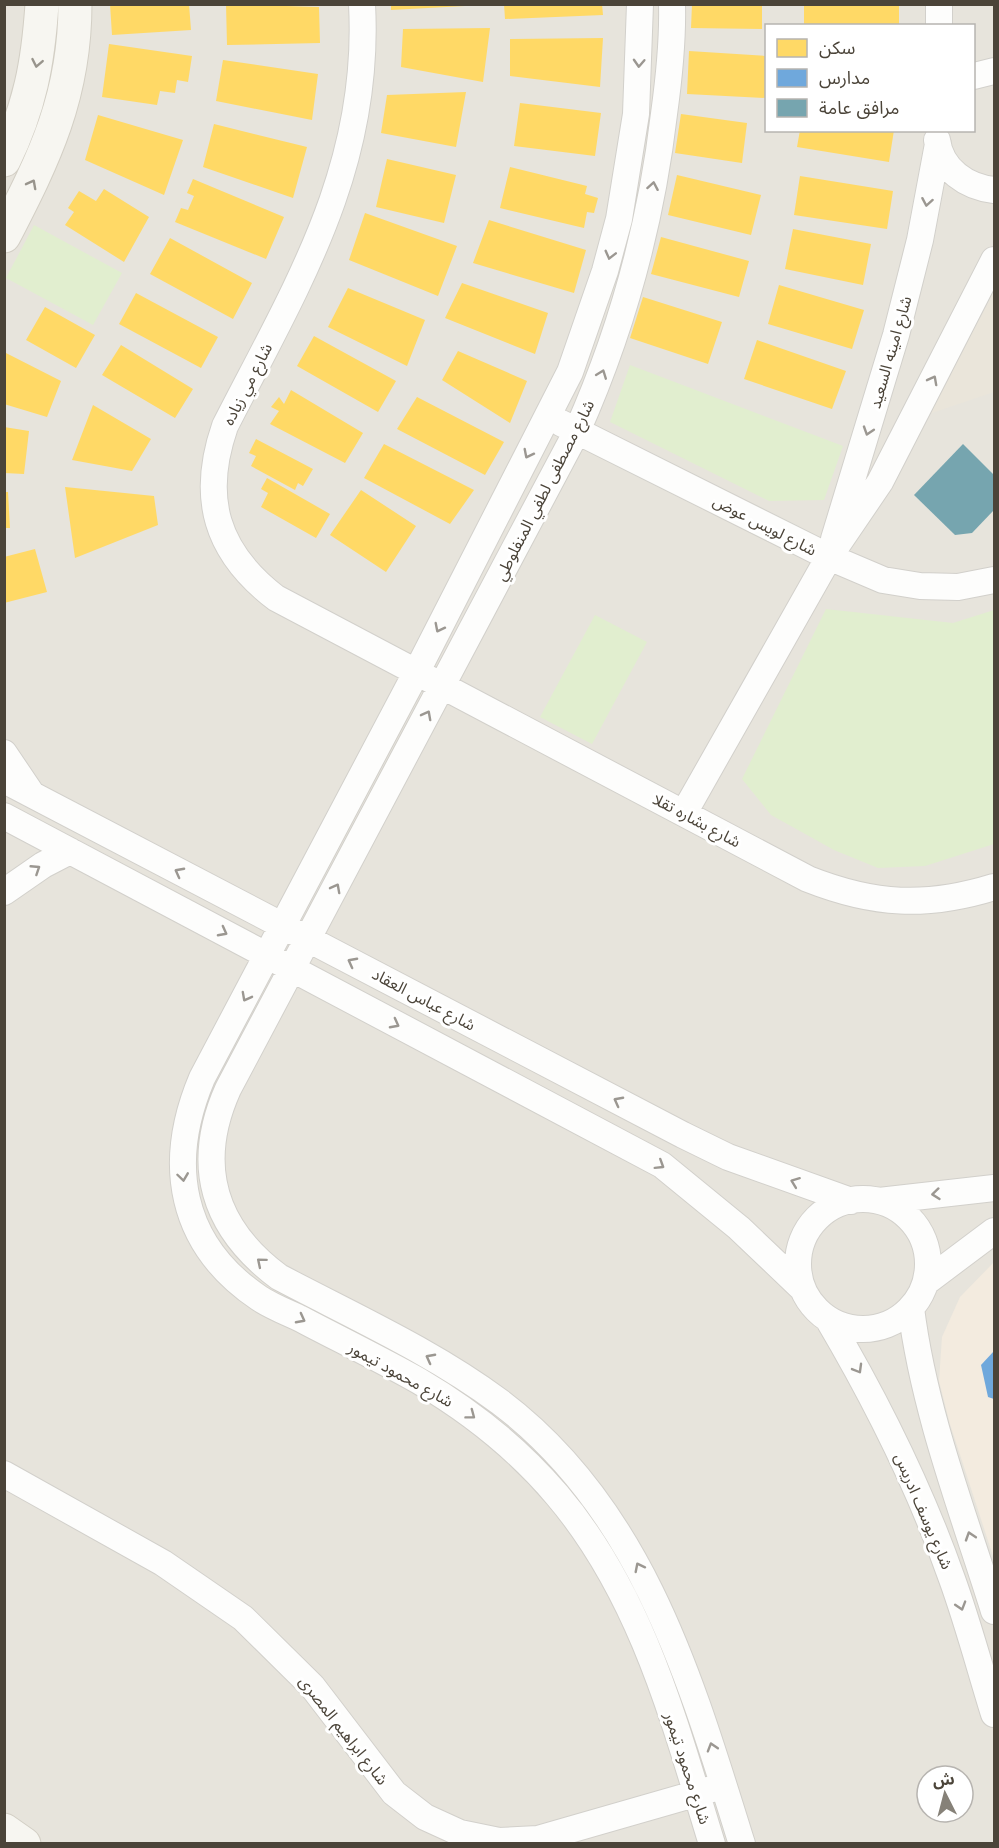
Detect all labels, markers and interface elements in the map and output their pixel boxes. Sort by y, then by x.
legend [765,24,975,132]
text: سكن [819,37,855,59]
one-way arrow [31,57,44,67]
one-way arrow [633,58,646,67]
text: مدارس [819,67,870,89]
text: مرافق عامة [819,97,900,119]
one-way arrow [24,179,36,190]
one-way arrow [647,181,659,190]
one-way arrow [921,197,934,207]
one-way arrow [604,250,617,260]
street label: شارع امينه السعيد [864,293,918,411]
street label: شارع مي زياده [218,340,279,430]
one-way arrow [594,369,607,379]
one-way arrow [926,376,937,386]
street label: شارع مصطفى لطفي المنفلوطي [490,396,601,585]
one-way arrow [862,425,875,436]
one-way arrow [524,448,535,459]
street label: شارع لويس عوض [709,490,820,562]
one-way arrow [435,622,446,632]
one-way arrow [420,711,431,721]
street label: شارع بشاره تقلا [648,788,744,854]
one-way arrow [30,865,40,877]
one-way arrow [175,868,186,879]
one-way arrow [329,884,340,894]
one-way arrow [217,925,227,936]
one-way arrow [348,958,359,969]
street label: شارع عباس العقاد [367,963,479,1037]
one-way arrow [242,990,253,1001]
one-way arrow [389,1017,400,1028]
one-way arrow [614,1097,625,1108]
one-way arrow [654,1158,664,1170]
one-way arrow [177,1172,189,1182]
one-way arrow [791,1176,801,1189]
one-way arrow [932,1187,941,1200]
one-way arrow [257,1259,268,1270]
one-way arrow [295,1312,306,1324]
street label: شارع محمود تيمور [343,1336,457,1414]
one-way arrow [426,1354,437,1365]
one-way arrow [850,1363,862,1374]
one-way arrow [464,1408,475,1419]
street label: شارع يوسف ادريس [888,1450,958,1573]
one-way arrow [965,1531,978,1542]
one-way arrow [635,1562,647,1573]
one-way arrow [954,1600,966,1611]
street label: شارع ابراهيم المصرى [293,1671,393,1790]
street label: شارع محمود تيمور [657,1708,716,1827]
one-way arrow [707,1743,719,1753]
north arrow [915,1764,975,1824]
text: ش [931,1768,955,1790]

